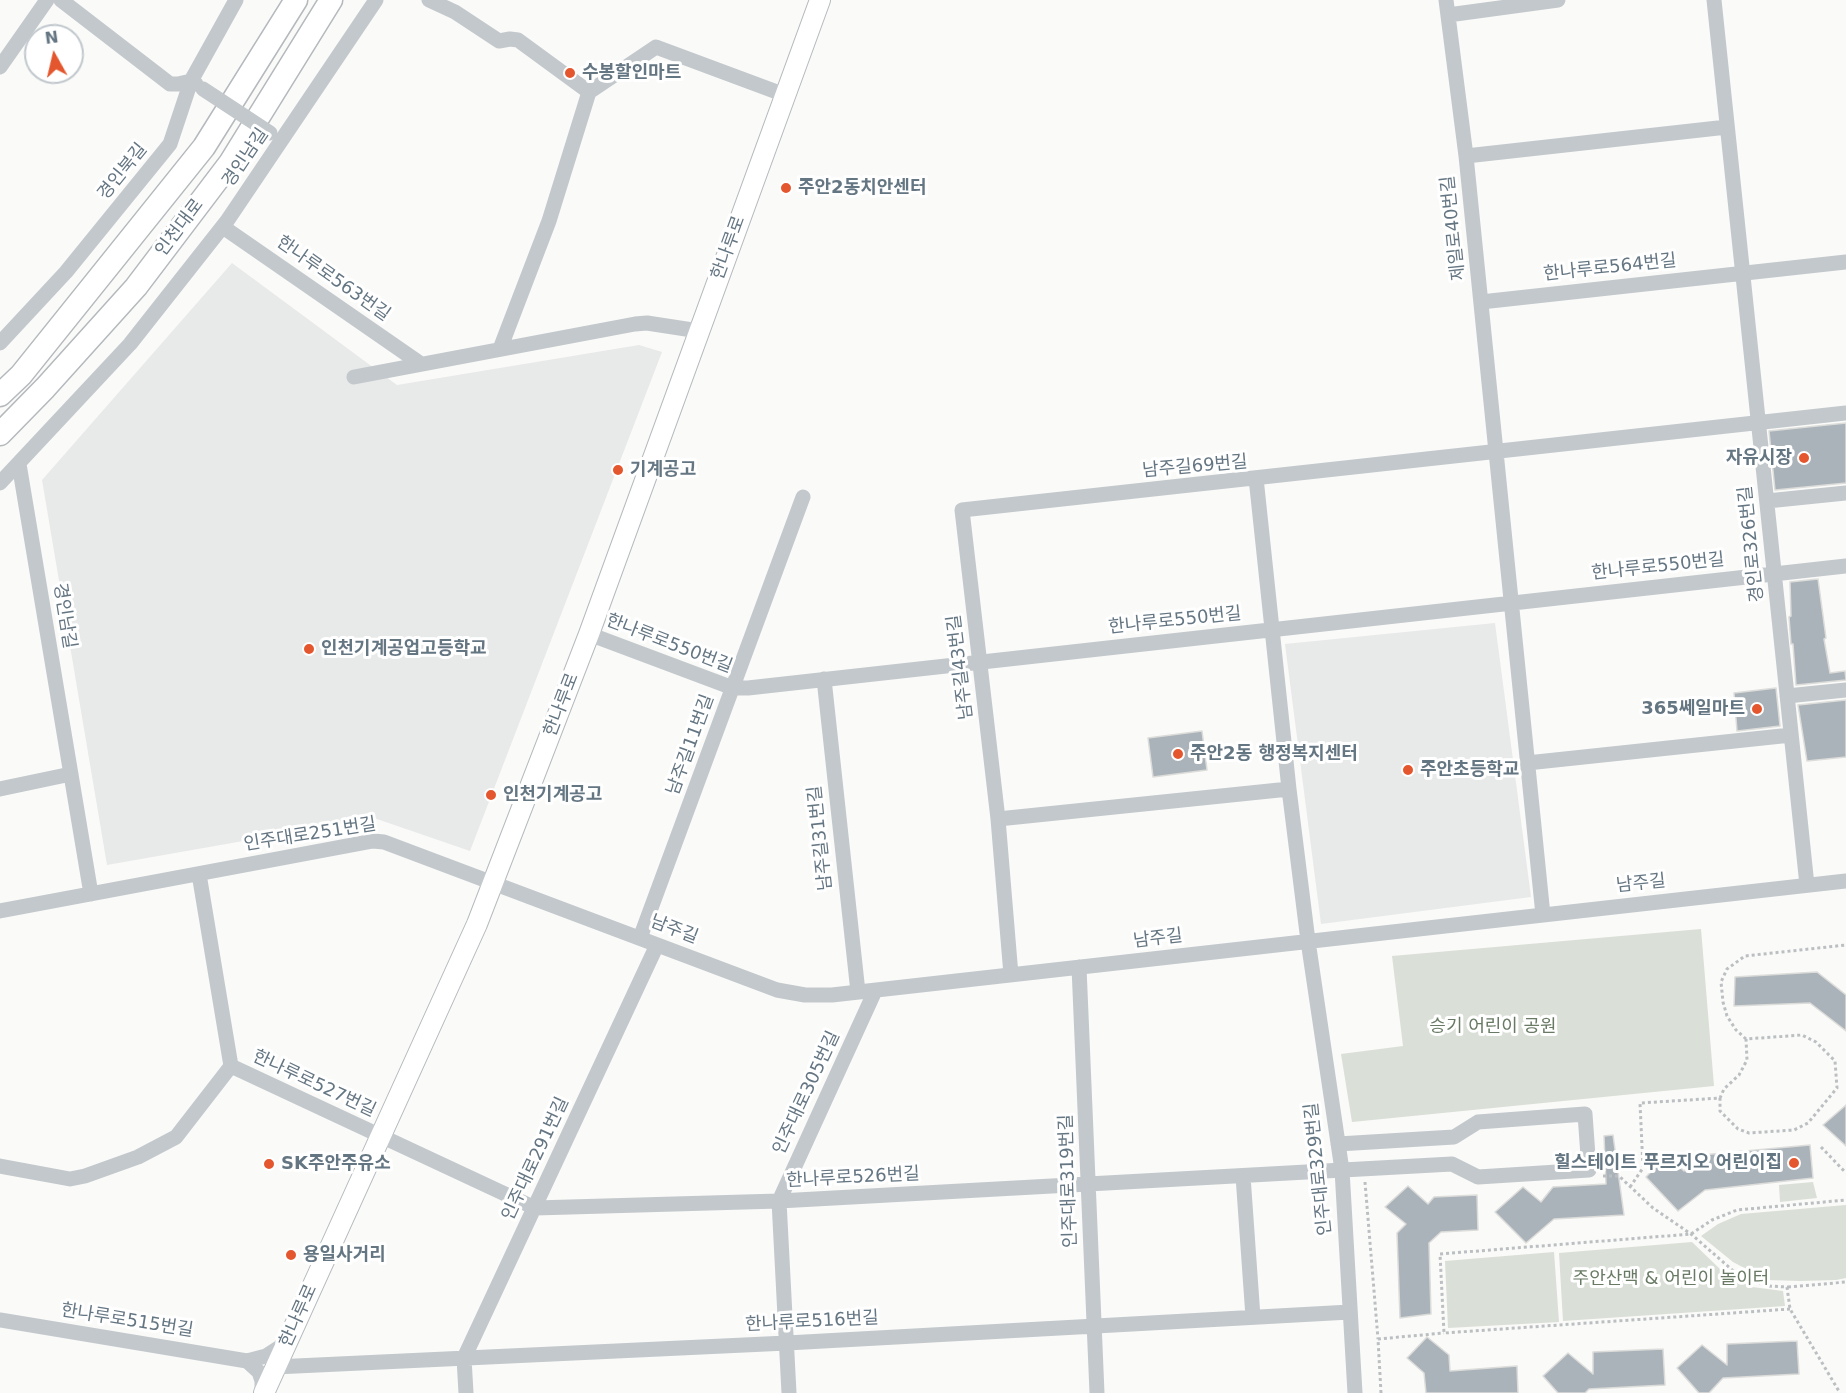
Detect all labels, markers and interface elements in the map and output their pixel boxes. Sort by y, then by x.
north arrow [24,24,84,84]
text: N [44,27,60,48]
place label: 수봉할인마트 [582,62,681,84]
marker: 수봉할인마트 [563,66,577,80]
street label: 경인남길 [219,125,273,191]
street label: 경인북길 [94,139,152,205]
street label: 제일로40번길 [1438,174,1470,282]
place label: 주안2동치안센터 [798,177,926,199]
marker: 주안2동치안센터 [779,181,793,195]
street label: 인천대로 [151,195,209,261]
street label: 한나루로 [708,213,750,283]
street label: 한나루로563번길 [272,232,394,326]
street label: 한나루로564번길 [1542,250,1678,286]
place label: 자유시장 [1726,447,1792,469]
marker: 자유시장 [1797,451,1811,465]
street label: 남주길69번길 [1141,452,1249,482]
place label: 기계공고 [630,459,696,481]
marker: 기계공고 [611,463,625,477]
street label: 경인로326번길 [1735,485,1769,603]
street label: 한나루로550번길 [1590,549,1726,585]
street label: 경인남길 [48,582,80,650]
street label: 한나루로550번길 [1107,603,1243,639]
street label: 한나루로550번길 [603,610,735,678]
street label: 남주길43번길 [944,613,978,721]
place label: 인천기계공업고등학교 [321,638,487,660]
marker: 인천기계공업고등학교 [302,642,316,656]
street label: 한나루로 [540,670,584,740]
street label: 남주길11번길 [663,692,719,798]
place label: 365쎄일마트 [1641,698,1745,720]
marker: 365쎄일마트 [1750,702,1764,716]
place label: 주안2동 행정복지센터 [1190,743,1358,765]
marker: 주안2동 행정복지센터 [1171,747,1185,761]
place label: 주안초등학교 [1420,759,1519,781]
marker: 주안초등학교 [1401,763,1415,777]
place label: 인천기계공고 [503,784,602,806]
street label: 남주길31번길 [805,784,837,892]
marker: 인천기계공고 [484,788,498,802]
street label: 인주대로251번길 [242,814,378,856]
street label: 남주길 [1615,871,1667,897]
street label: 남주길 [647,911,701,949]
street label: 남주길 [1132,925,1184,953]
park label: 승기 어린이 공원 [1429,1016,1557,1038]
street label: 인주대로305번길 [769,1028,845,1158]
street label: 한나루로527번길 [249,1046,379,1122]
street label: 인주대로291번길 [498,1094,574,1224]
street label: 인주대로329번길 [1301,1101,1337,1237]
street label: 인주대로319번길 [1056,1114,1082,1248]
place label: 힐스테이트 푸르지오 어린이집 [1554,1152,1782,1174]
place label: SK주안주유소 [281,1153,391,1175]
marker: 힐스테이트 푸르지오 어린이집 [1787,1156,1801,1170]
marker: SK주안주유소 [262,1157,276,1171]
street label: 한나루로526번길 [786,1164,920,1192]
place label: 용일사거리 [303,1244,386,1266]
marker: 용일사거리 [284,1248,298,1262]
park label: 주안산맥 & 어린이 놀이터 [1573,1268,1769,1290]
street label: 한나루로 [276,1281,322,1351]
street label: 한나루로515번길 [59,1300,195,1342]
street label: 한나루로516번길 [745,1308,879,1336]

